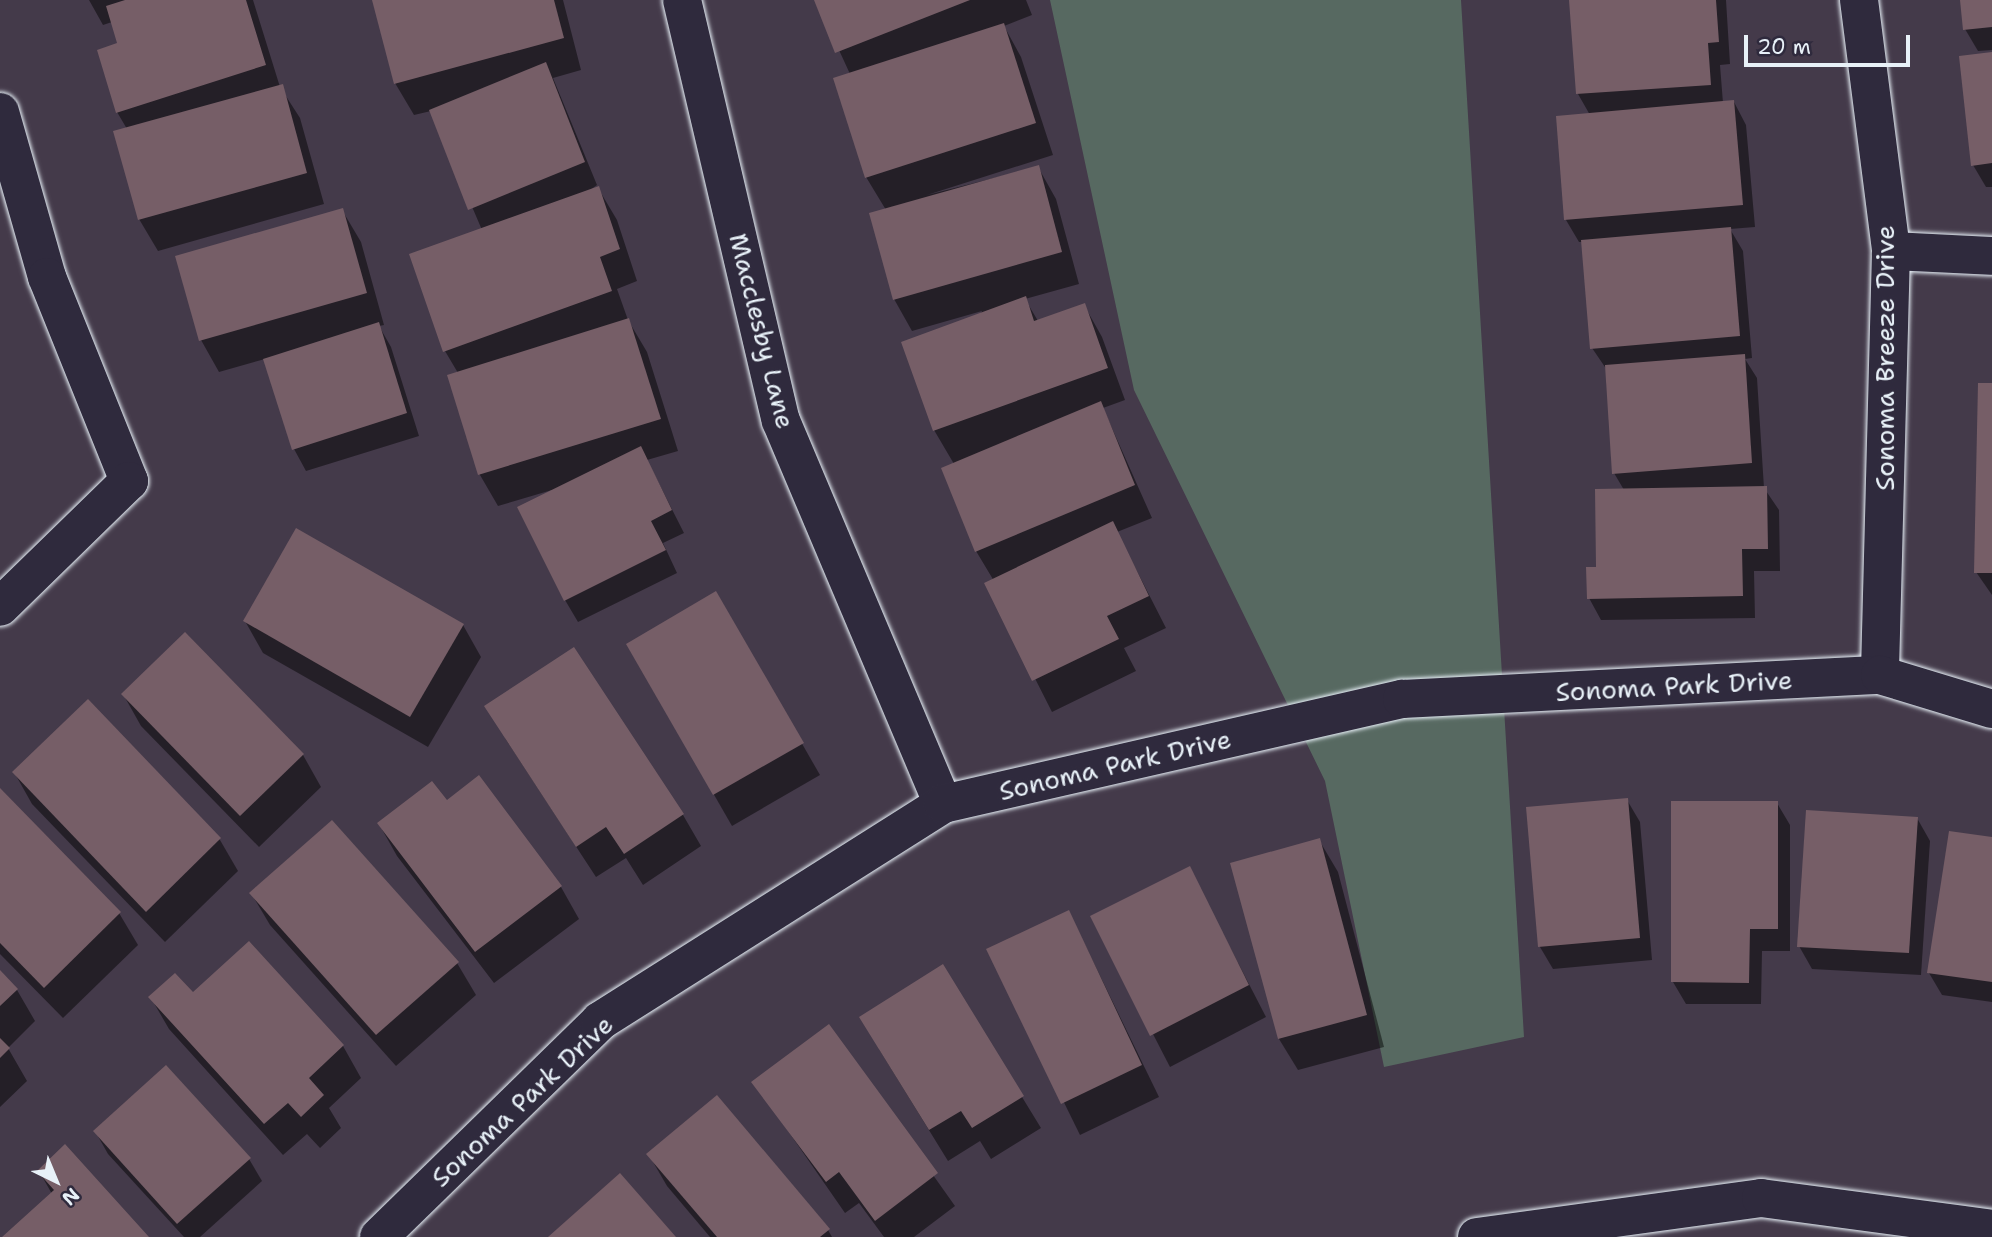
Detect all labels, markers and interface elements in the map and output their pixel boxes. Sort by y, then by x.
scale bar [1747,21,1913,65]
text: 20 m [1757,33,1811,61]
street label: Sonoma Breeze Drive [1869,225,1901,491]
street label: Macclesby Lane [723,230,801,432]
street label: Sonoma Park Drive [1555,664,1793,708]
street label: Sonoma Park Drive [996,723,1234,807]
street label: Sonoma Park Drive [425,1009,619,1193]
north arrow [21,1146,91,1216]
text: N [57,1182,85,1211]

